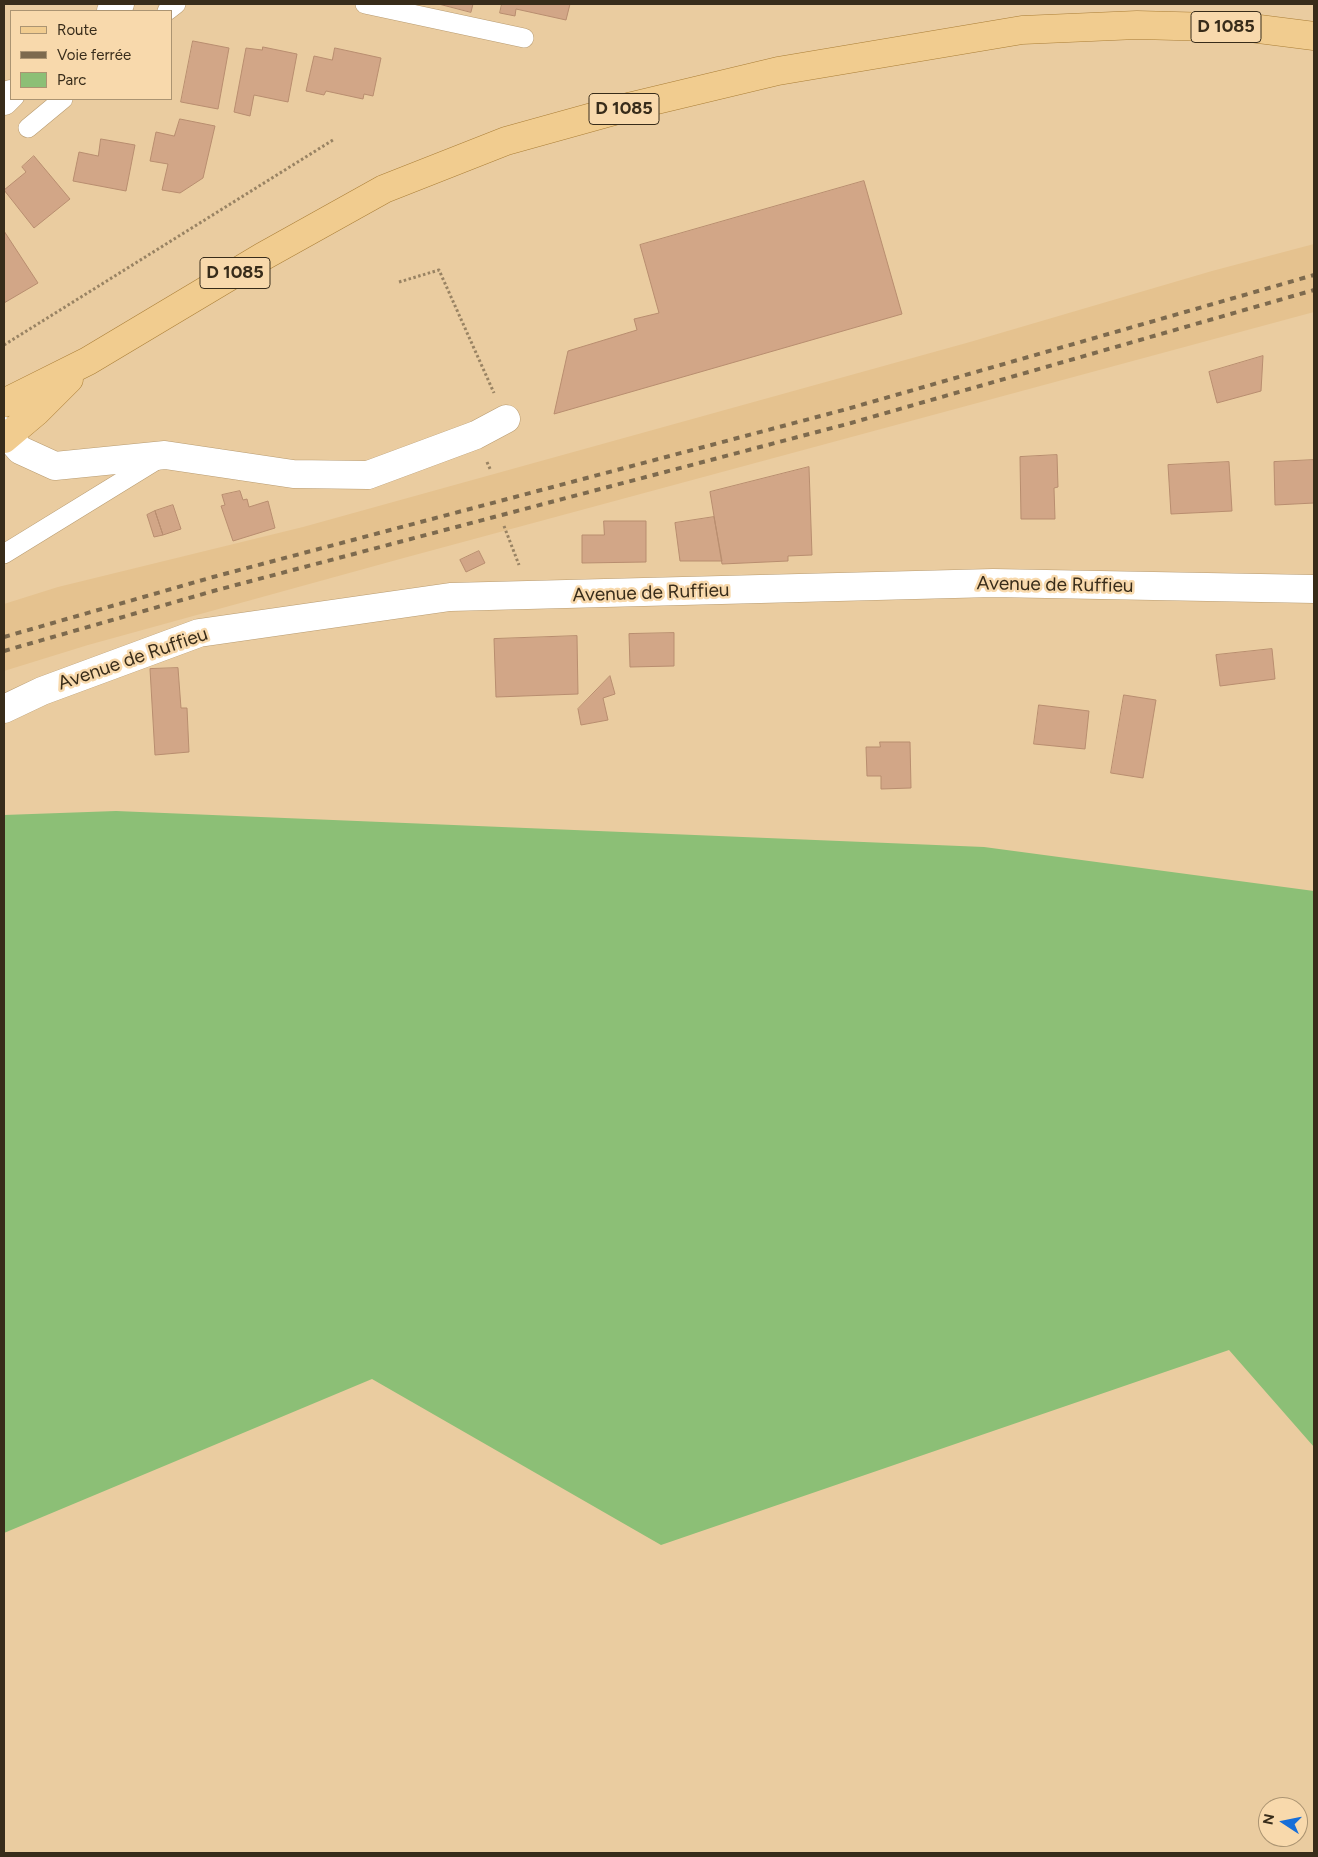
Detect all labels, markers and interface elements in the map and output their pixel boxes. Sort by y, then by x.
legend [10,10,172,100]
road number: D 1085 [1191,12,1261,42]
text: Route [57,21,97,39]
text: Voie ferrée [57,46,131,64]
text: Parc [57,71,86,89]
road number: D 1085 [589,94,659,125]
road number: D 1085 [200,258,270,288]
street label: Avenue de Ruffieu [976,572,1134,598]
street label: Avenue de Ruffieu [572,579,730,607]
street label: Avenue de Ruffieu [55,623,211,695]
north arrow [1258,1797,1308,1847]
text: N [1259,1812,1278,1826]

